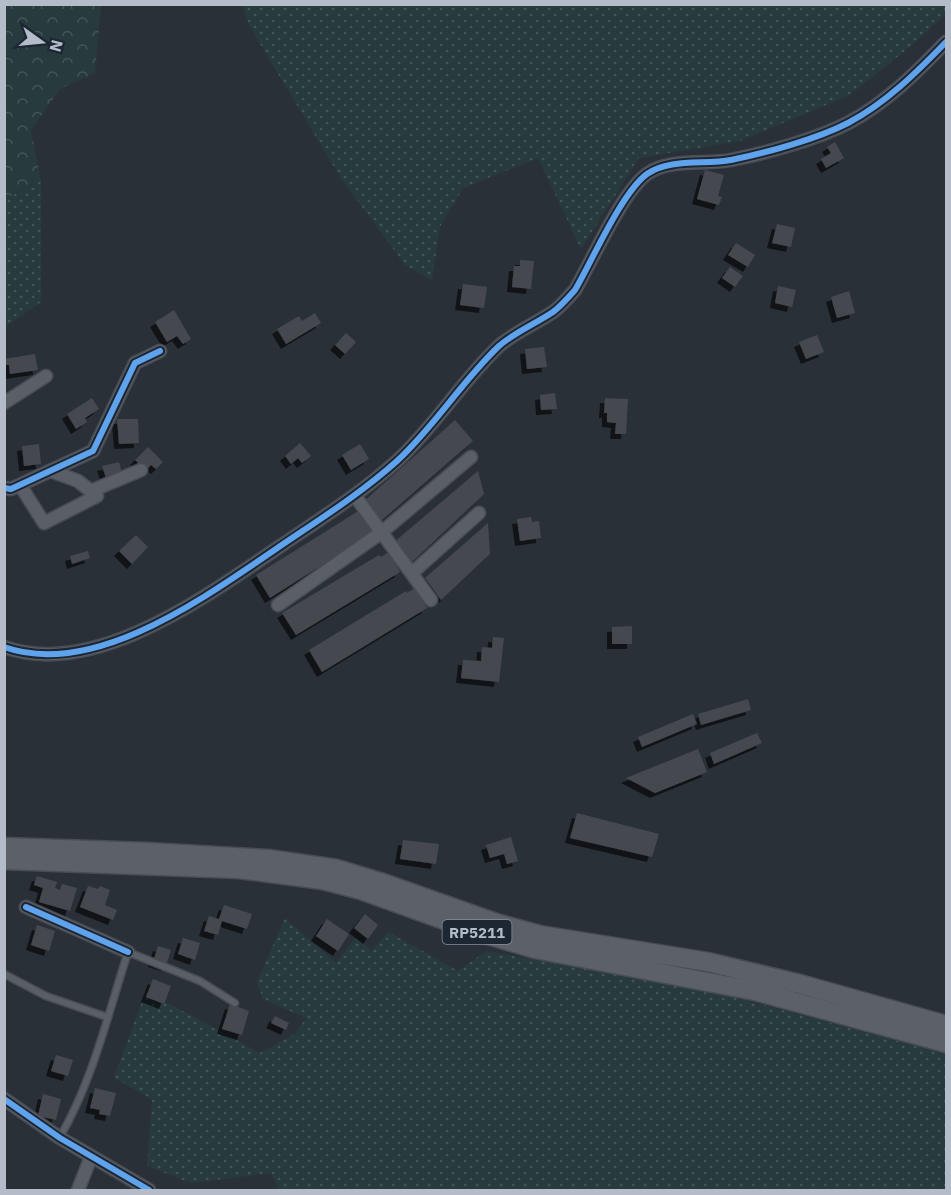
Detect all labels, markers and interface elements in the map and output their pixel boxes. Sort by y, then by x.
north arrow [12,12,72,72]
text: N [45,38,68,54]
road number: RP5211 [442,920,512,944]

